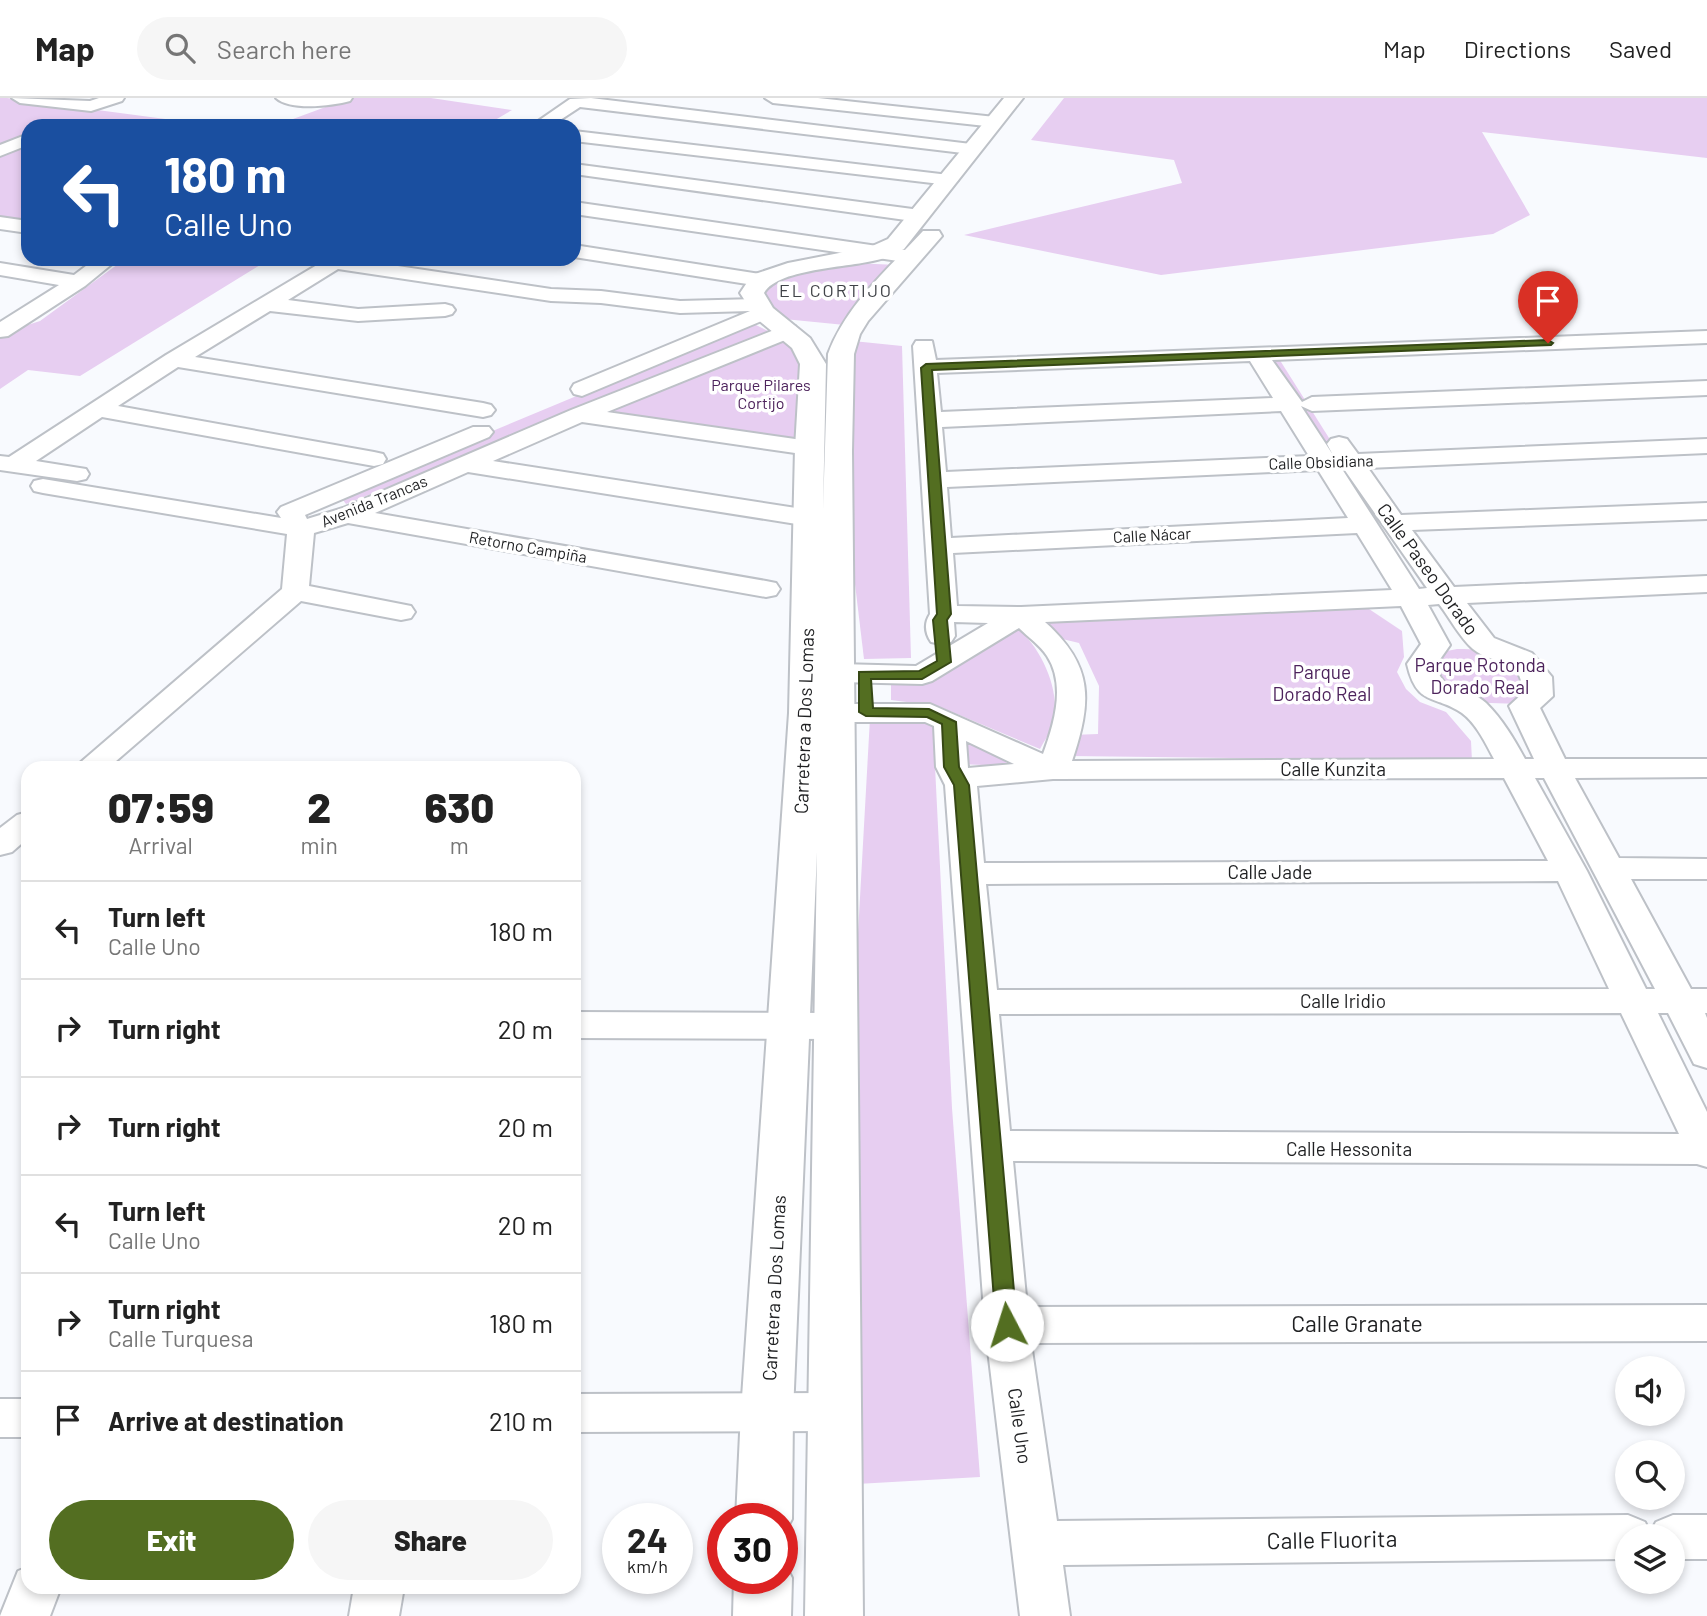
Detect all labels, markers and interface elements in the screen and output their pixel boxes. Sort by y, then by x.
search box [137,17,627,80]
text: Map [35,28,95,68]
icon: search [161,29,199,67]
text: Search here [217,33,352,64]
text: Map [1383,34,1426,63]
text: Directions [1464,34,1571,63]
text: Saved [1609,34,1672,63]
text: 180 m [164,144,287,203]
icon: left [49,147,140,238]
text: Calle Uno [164,204,293,242]
pin [1518,271,1578,343]
district label: EL CORTIJO [779,279,893,301]
icon: arrive [1529,282,1567,320]
park label: Parque Pilares Cortijo [711,375,811,412]
street label: Calle Obsidiana [1268,450,1374,473]
street label: Avenida Trancas [318,471,430,530]
street label: Calle Paseo Dorado [1373,498,1484,639]
street label: Calle Nácar [1112,523,1192,546]
street label: Retorno Campiña [468,527,589,566]
street label: Carretera a Dos Lomas [789,628,818,814]
park label: Parque Rotonda Dorado Real [1414,653,1546,698]
park label: Parque Dorado Real [1273,660,1371,705]
street label: Calle Kunzita [1280,757,1386,780]
text: 07:59 [108,781,214,831]
text: 2 [307,781,331,831]
text: 630 [424,781,494,831]
text: Arrival [129,831,193,859]
text: min [301,831,338,859]
text: m [450,831,469,859]
street label: Calle Jade [1228,860,1312,883]
text: Turn left [108,901,206,932]
icon: left [49,911,87,949]
text: 180 m [489,915,553,946]
text: Calle Uno [108,932,201,960]
street label: Calle Iridio [1300,989,1386,1012]
icon: right [49,1009,87,1047]
text: Turn right [108,1013,221,1044]
text: 20 m [498,1013,553,1044]
icon: right [49,1107,87,1145]
text: Turn right [108,1111,221,1142]
text: 20 m [498,1111,553,1142]
street label: Calle Hessonita [1286,1137,1412,1160]
street label: Carretera a Dos Lomas [757,1194,790,1382]
text: Turn left [108,1195,206,1226]
icon: left [49,1205,87,1243]
text: 20 m [498,1209,553,1240]
text: Calle Uno [108,1226,201,1254]
position arrow [970,1288,1044,1362]
text: Turn right [108,1293,221,1324]
icon: right [49,1303,87,1341]
text: 180 m [489,1307,553,1338]
street label: Calle Granate [1291,1309,1423,1337]
text: Calle Turquesa [108,1324,253,1352]
map controls [1615,1356,1685,1594]
button: sound [1615,1356,1685,1426]
street label: Calle Uno [1004,1386,1037,1465]
icon: arrive [49,1401,87,1439]
text: Arrive at destination [108,1405,344,1436]
text: 210 m [489,1405,553,1436]
button: search [1615,1440,1685,1510]
button: Exit [49,1500,294,1580]
button: Share [308,1500,553,1580]
speed limit sign: 30 [707,1503,798,1594]
text: 24 [627,1518,668,1560]
street label: Calle Fluorita [1266,1524,1398,1554]
button: layers [1615,1524,1685,1594]
text: km/h [627,1555,668,1577]

